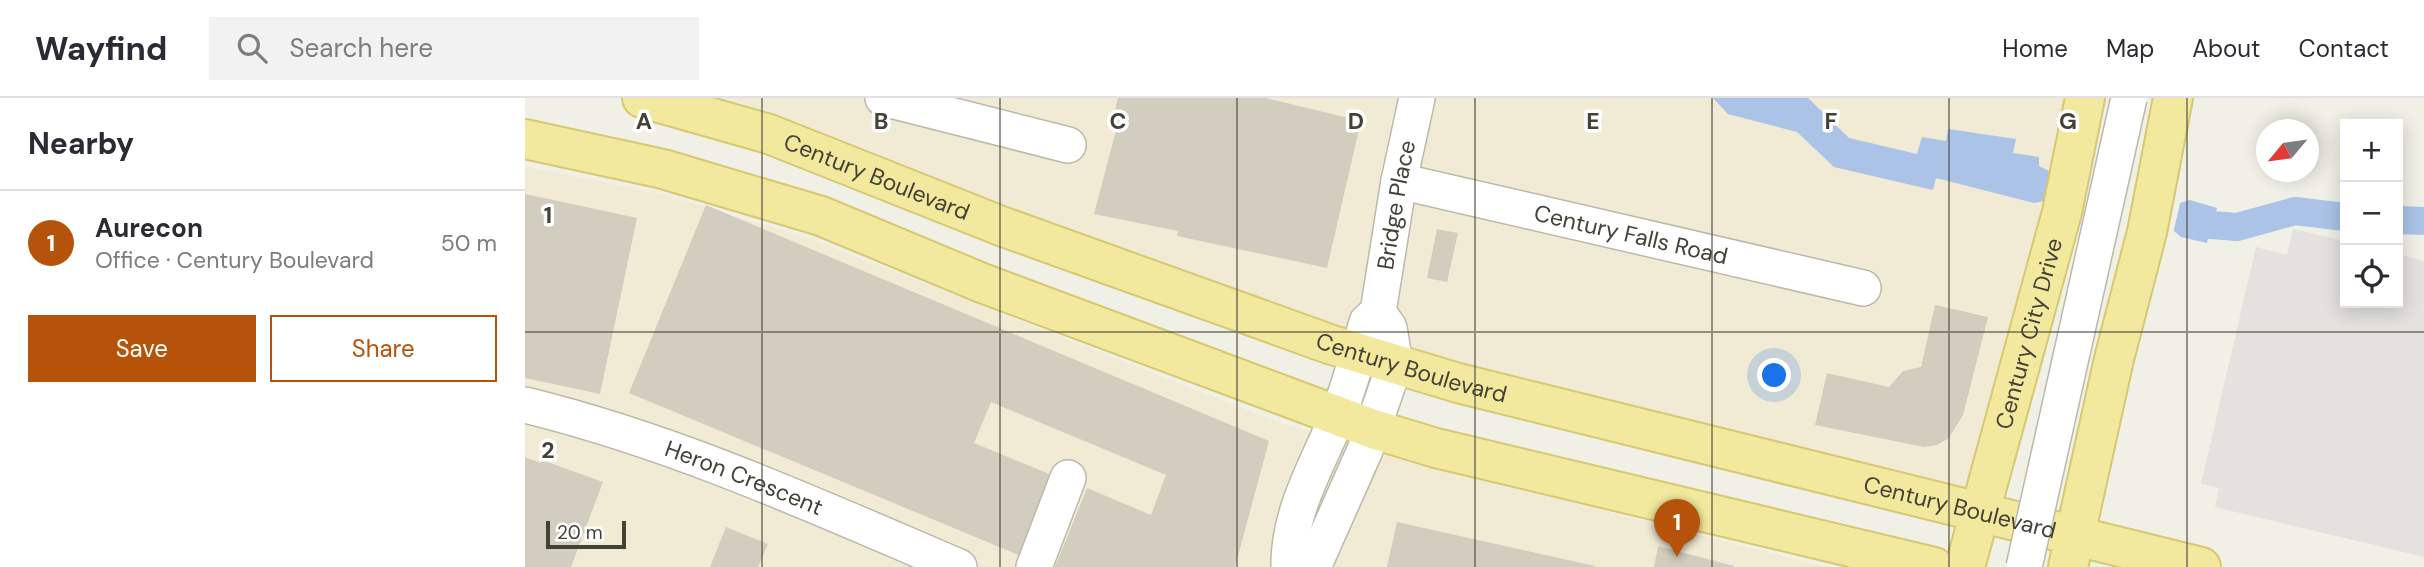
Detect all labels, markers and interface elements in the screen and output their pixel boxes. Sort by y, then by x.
search box [209,17,699,80]
text: Wayfind [35,27,167,70]
icon: search [233,29,271,67]
text: Search here [289,31,433,65]
text: Home [2002,33,2068,64]
text: Map [2106,33,2154,64]
text: About [2192,33,2261,64]
text: Contact [2299,33,2389,64]
text: A [636,106,652,136]
text: B [874,106,888,136]
text: C [1110,106,1126,136]
text: D [1348,106,1364,136]
text: E [1586,106,1600,136]
text: F [1825,106,1838,136]
text: G [2059,106,2077,136]
north arrow [2256,119,2319,182]
map controls [2340,119,2403,308]
button: + [2340,119,2403,182]
text: Nearby [28,124,134,163]
street label: Century Boulevard [780,126,974,227]
street label: Bridge Place [1370,137,1422,272]
button: − [2340,182,2403,245]
street label: Century Falls Road [1531,198,1731,271]
text: 1 [544,200,552,230]
text: Aurecon [95,211,203,245]
text: 1 [47,228,55,258]
text: 50 m [441,228,497,258]
street label: Century City Drive [1988,235,2069,432]
text: Office · Century Boulevard [95,245,374,275]
button: locate [2340,245,2403,308]
button: Save [28,315,256,382]
button: Share [270,315,497,382]
street label: Century Boulevard [1312,325,1510,410]
your location [1757,358,1791,392]
street label: Heron Crescent [661,433,828,522]
text: 2 [541,435,555,465]
street label: Century Boulevard [1860,469,2059,546]
pin: 1 [1654,499,1700,557]
scale bar [546,518,627,550]
text: 20 m [557,520,603,545]

